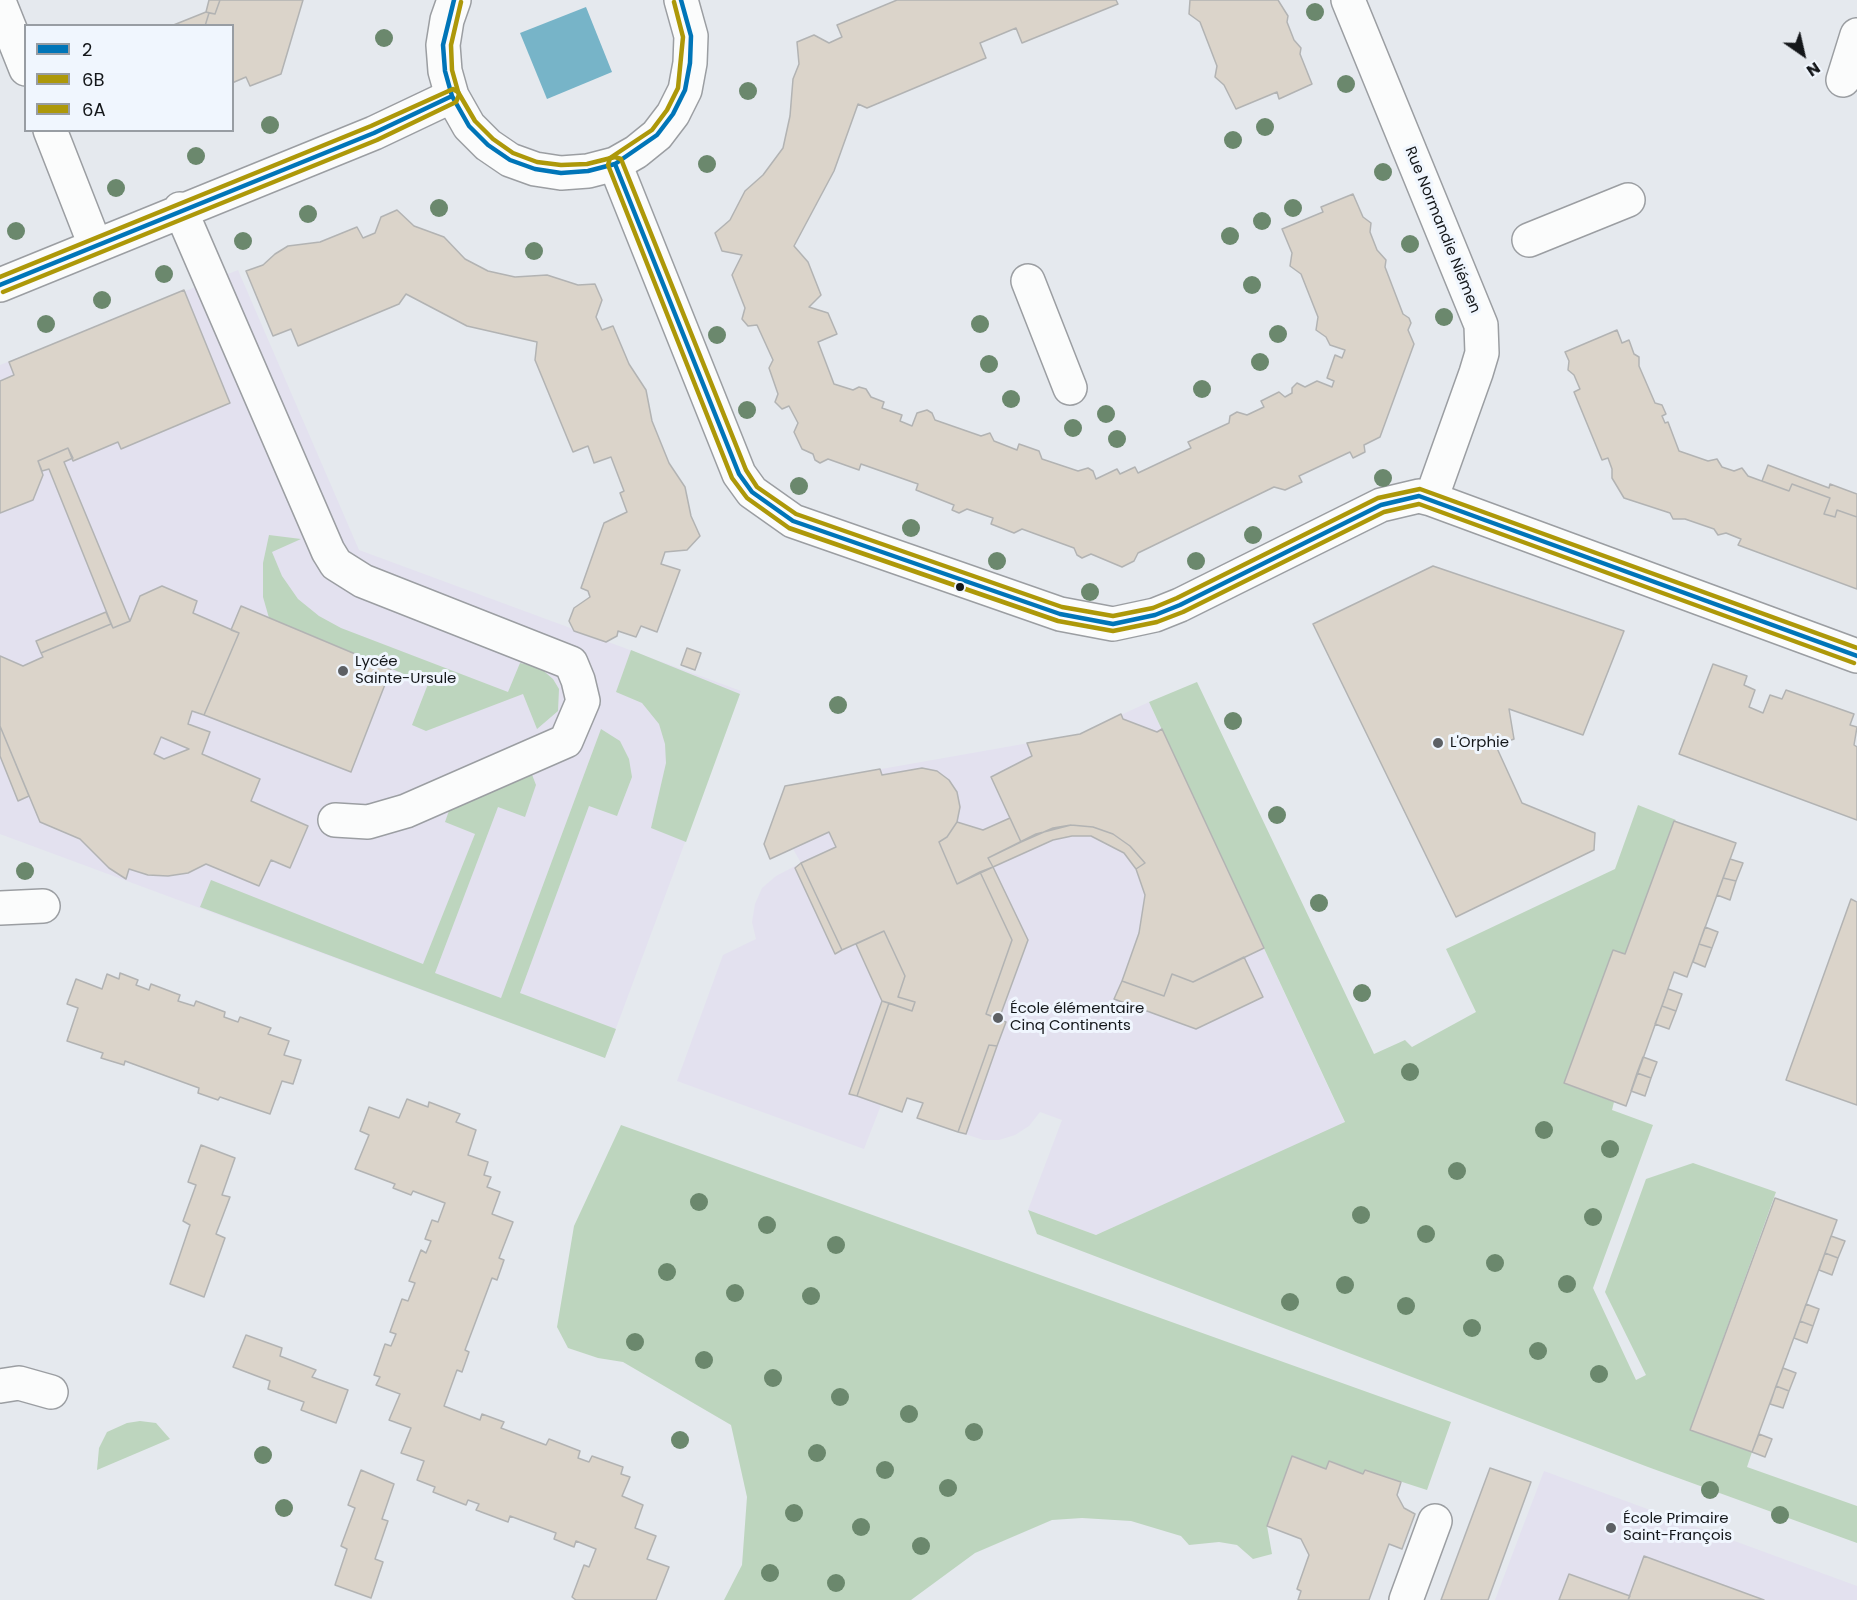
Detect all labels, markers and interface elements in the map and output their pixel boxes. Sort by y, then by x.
legend [24,24,234,132]
north arrow [1773,24,1833,84]
text: 2 [82,37,92,62]
text: N [1802,56,1825,82]
text: 6B [82,67,104,92]
text: 6A [82,97,106,122]
street label: Rue Normandie Niémen [1400,144,1484,316]
unlabelled marker [954,581,966,593]
place label: Lycée Sainte-Ursule [355,653,456,688]
marker: Lycée Sainte-Ursule [336,664,350,678]
place label: L'Orphie [1450,734,1509,752]
marker: L'Orphie [1431,736,1445,750]
place label: École élémentaire Cinq Continents [1010,1000,1144,1035]
marker: École élémentaire Cinq Continents [991,1011,1005,1025]
place label: École Primaire Saint-François [1623,1510,1732,1545]
marker: École Primaire Saint-François [1604,1521,1618,1535]

